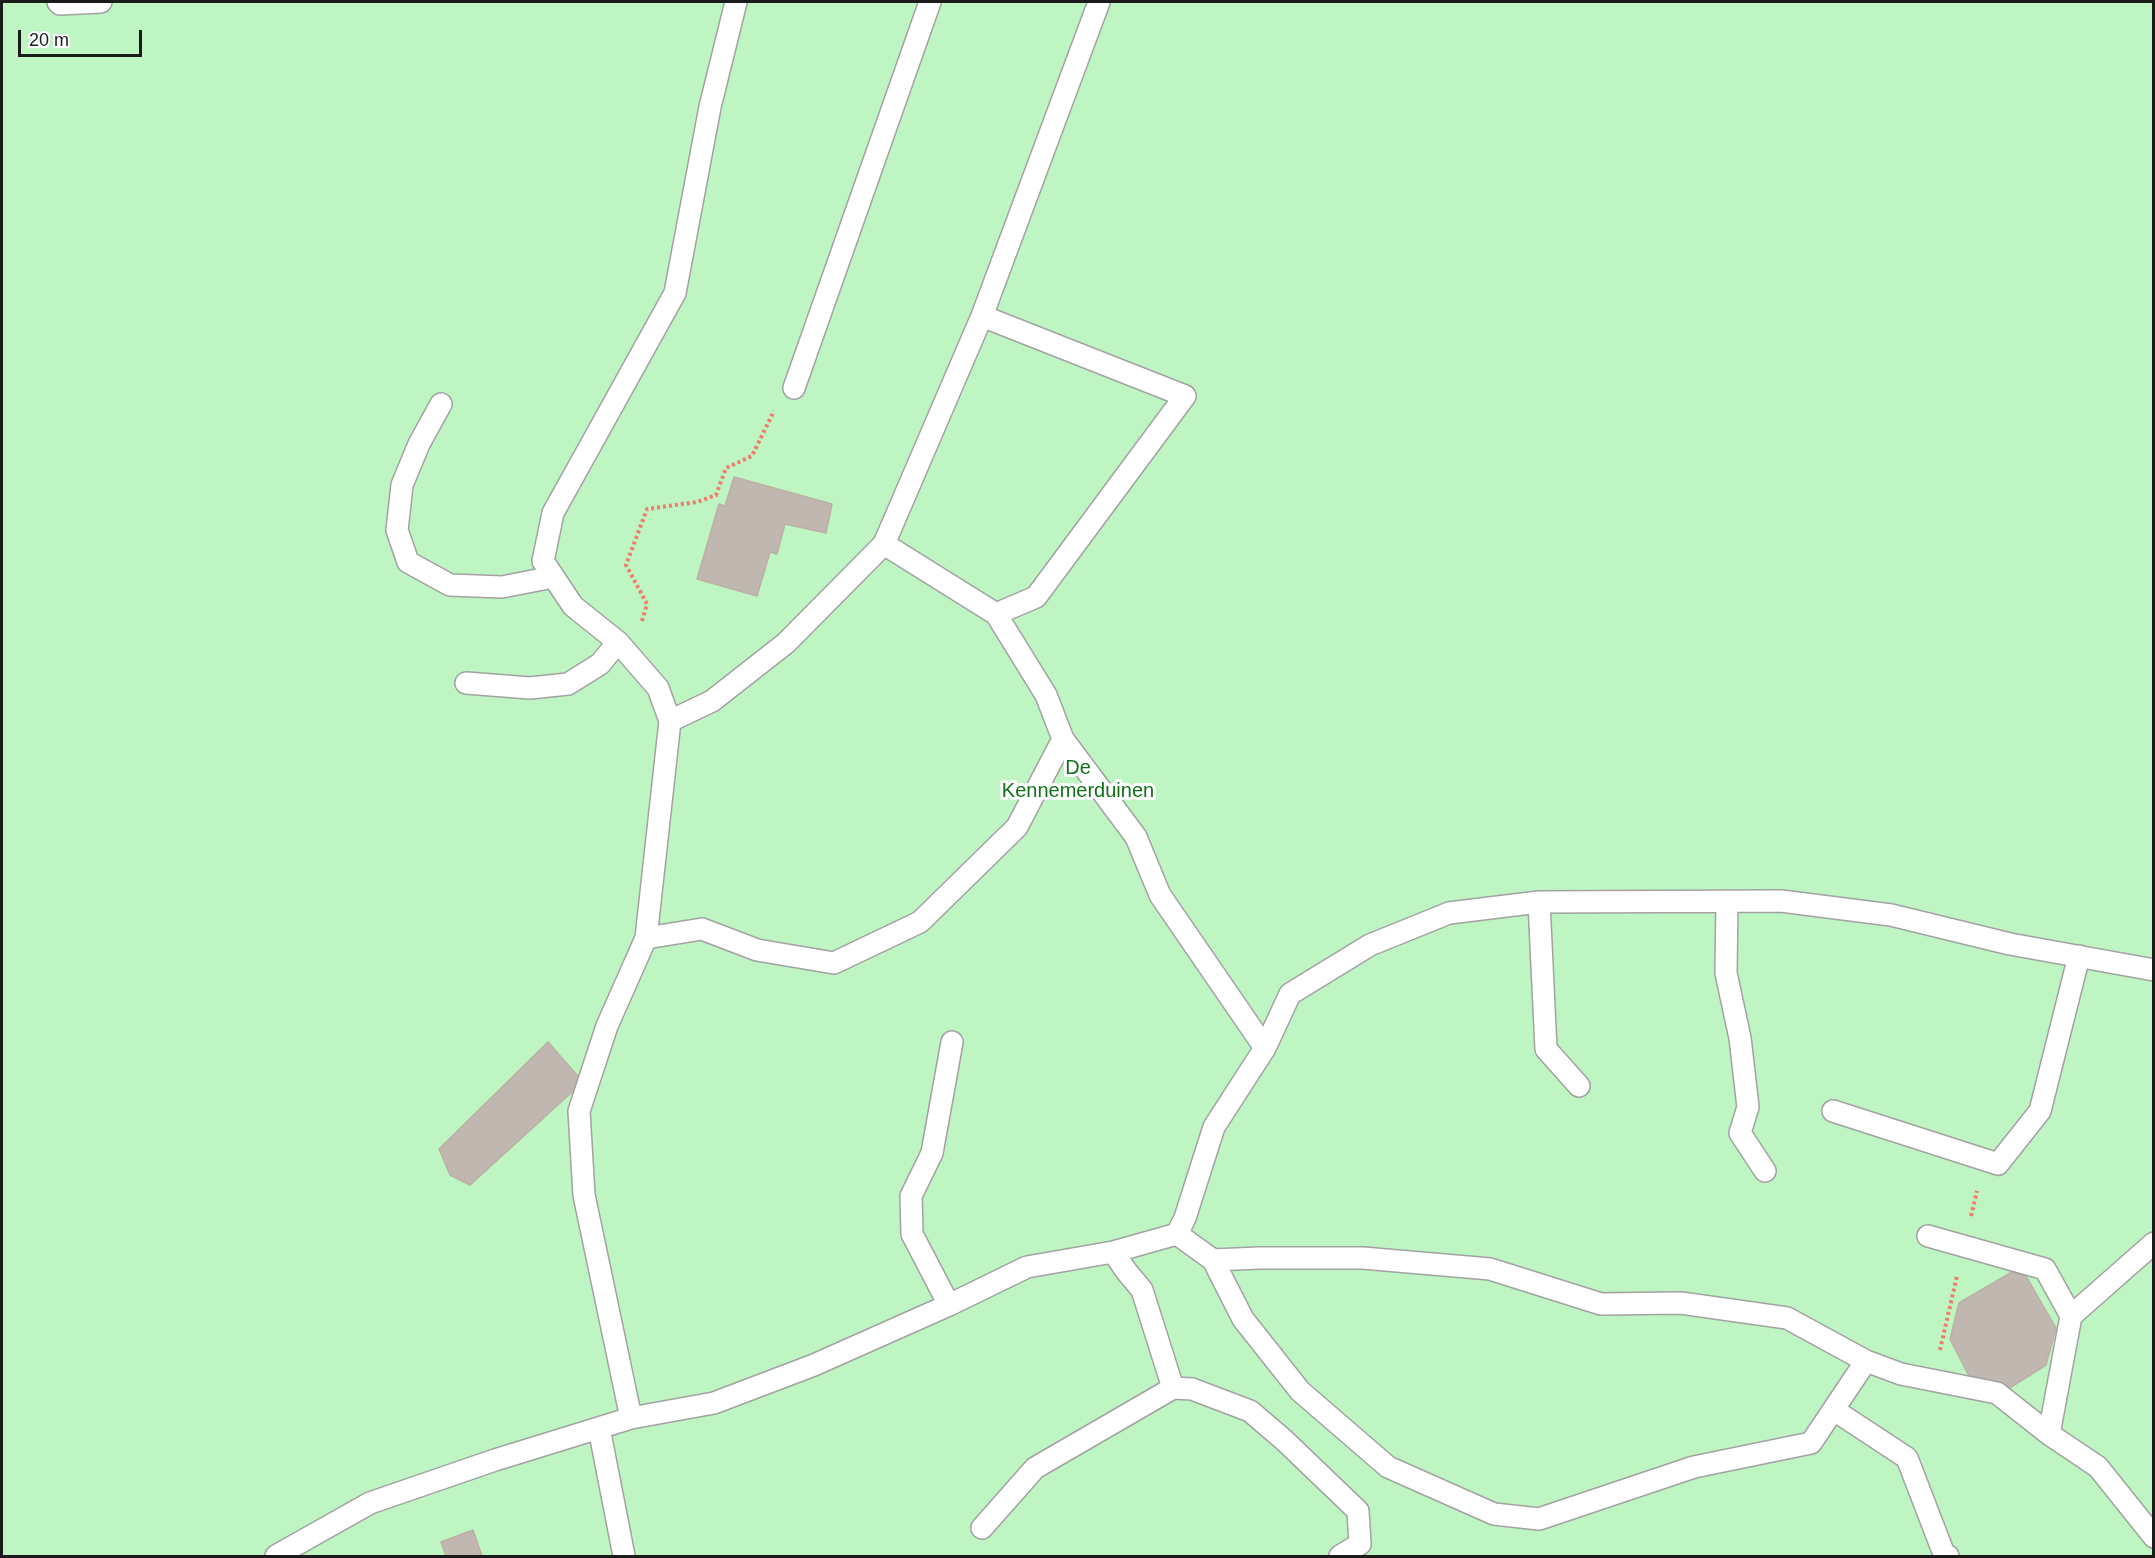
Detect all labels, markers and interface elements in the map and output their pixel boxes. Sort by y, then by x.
scale bar [21,18,146,56]
text: 20 m [29,30,69,50]
park label: De Kennemerduinen [1002,756,1154,803]

